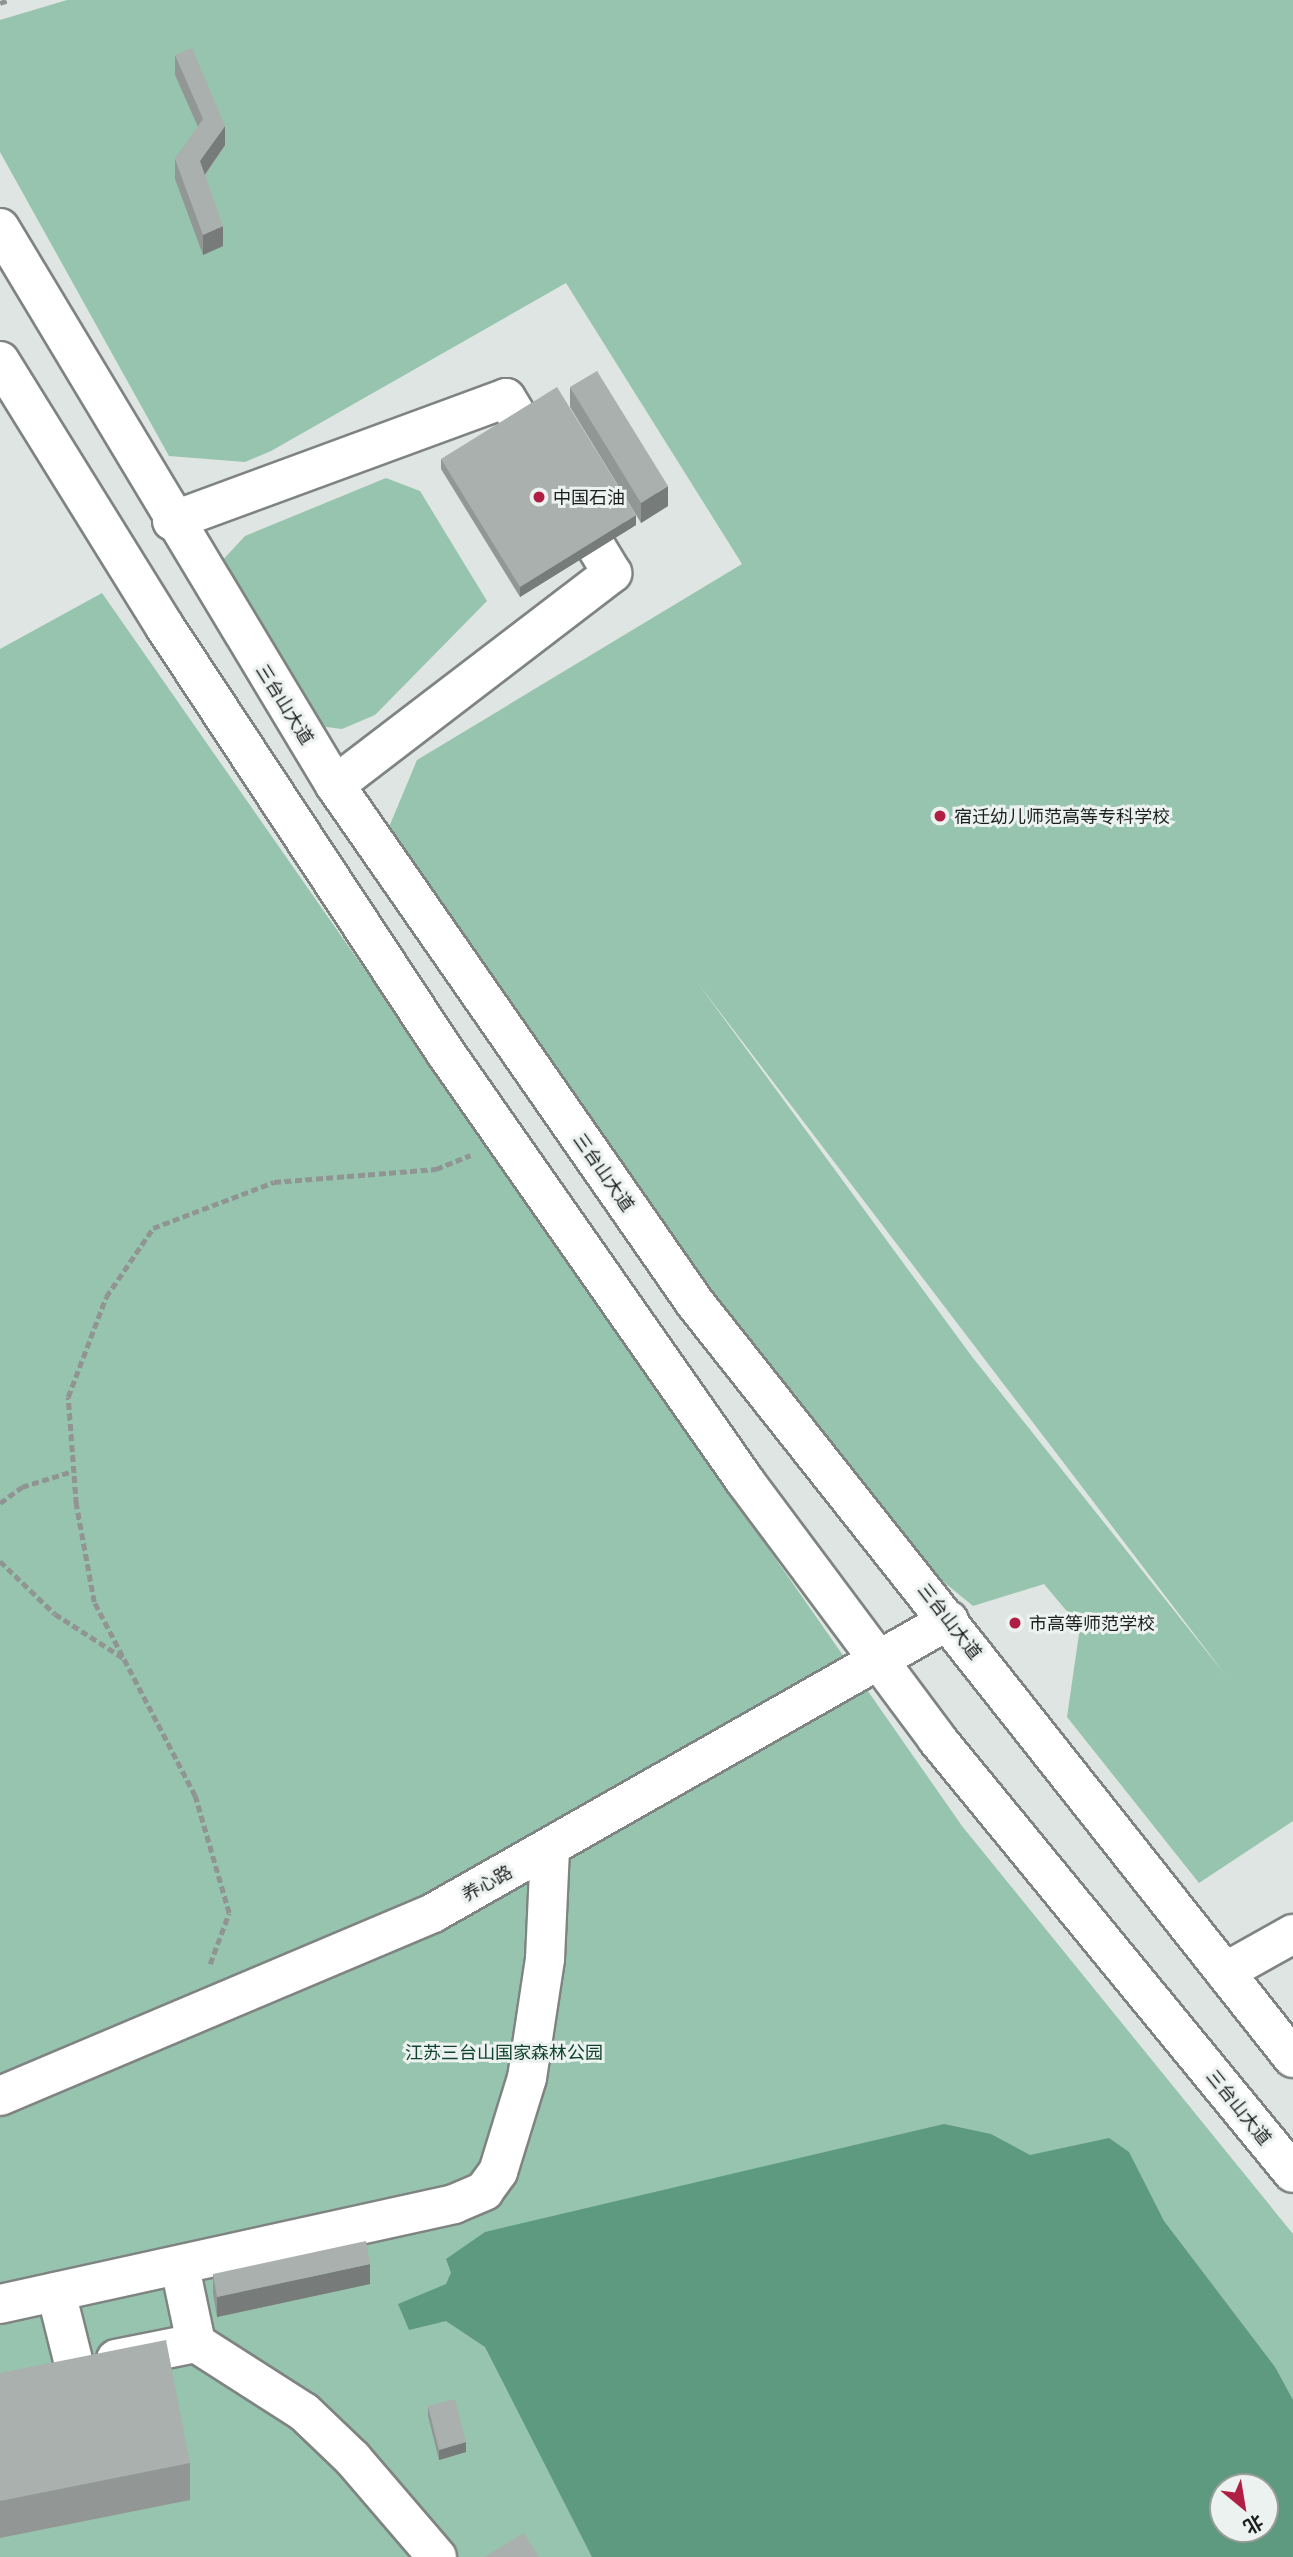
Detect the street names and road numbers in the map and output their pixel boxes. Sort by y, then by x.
street label: 三台山大道 [252,660,318,748]
street label: 三台山大道 [569,1129,639,1215]
street label: 三台山大道 [914,1579,986,1663]
street label: 养心路 [458,1860,516,1906]
street label: 三台山大道 [1202,2065,1276,2149]

